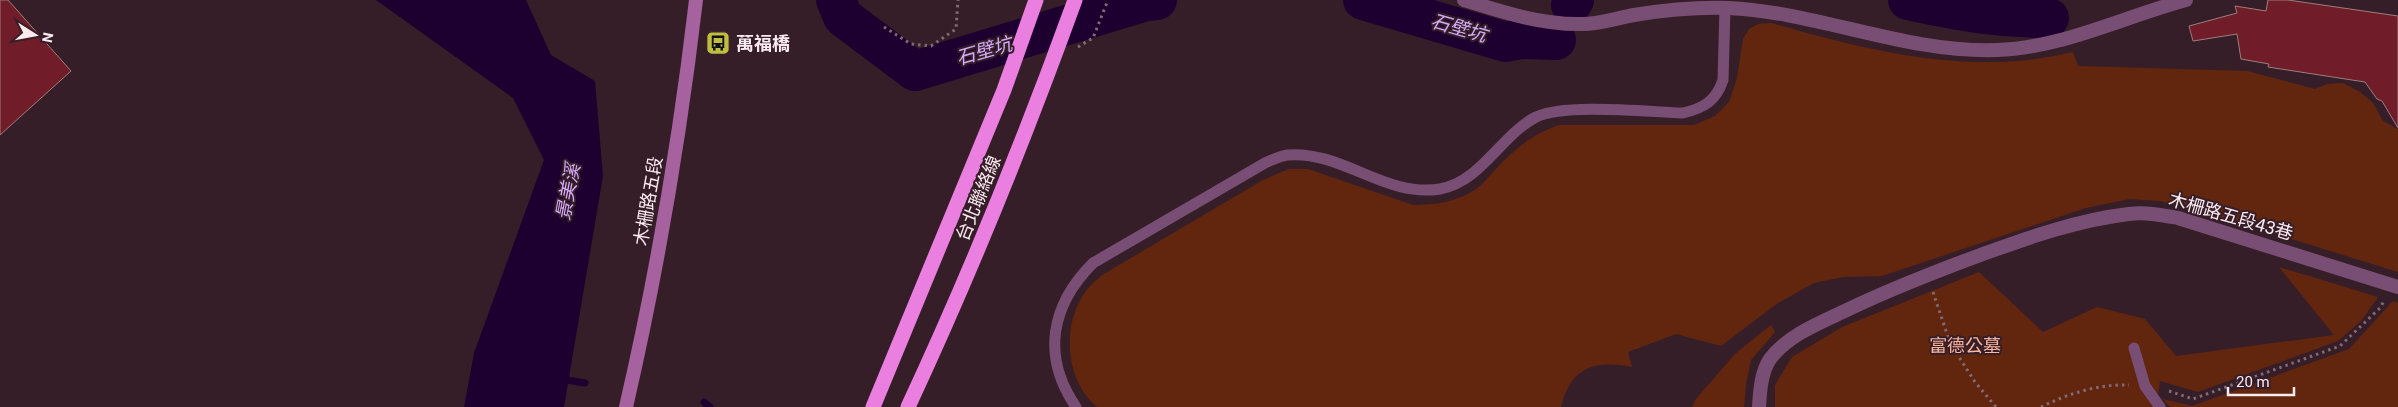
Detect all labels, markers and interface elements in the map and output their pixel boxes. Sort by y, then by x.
water label: 石壁坑 [1428,9,1492,48]
north arrow [10,10,60,60]
bus stop icon: 萬福橋 [705,30,731,56]
text: N [39,31,57,44]
water label: 石壁坑 [953,31,1017,70]
place label: 萬福橋 [736,33,790,54]
street label: 台北聯絡線 [951,152,1005,244]
street label: 木柵路五段 [630,155,666,247]
water label: 景美溪 [551,159,585,222]
street label: 木柵路五段43巷 [2166,188,2296,244]
park label: 富德公墓 [1929,335,2001,356]
scale bar [2228,364,2294,396]
text: 20 m [2236,373,2270,391]

